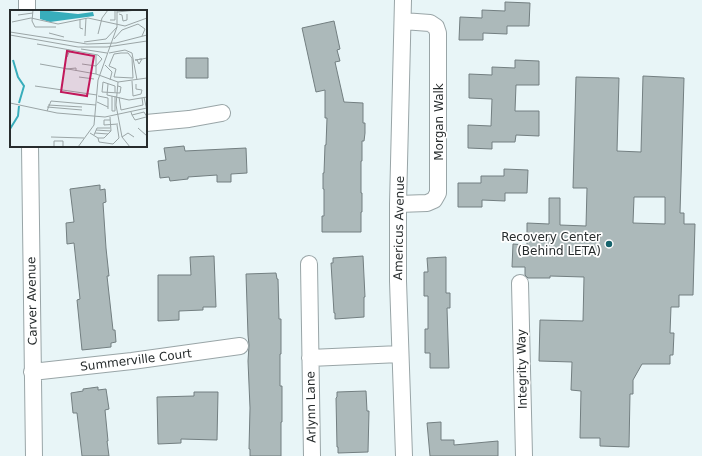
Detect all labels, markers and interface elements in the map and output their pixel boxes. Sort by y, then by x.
inset map [10,10,147,147]
street label: Morgan Walk [432,83,446,161]
street label: Americus Avenue [391,176,407,280]
place label: Recovery Center (Behind LETA) [501,230,601,258]
marker: Recovery Center (Behind LETA) [604,239,614,249]
street label: Carver Avenue [24,257,40,345]
street label: Integrity Way [514,329,530,409]
street label: Summerville Court [79,346,193,374]
street label: Arlynn Lane [303,371,319,443]

